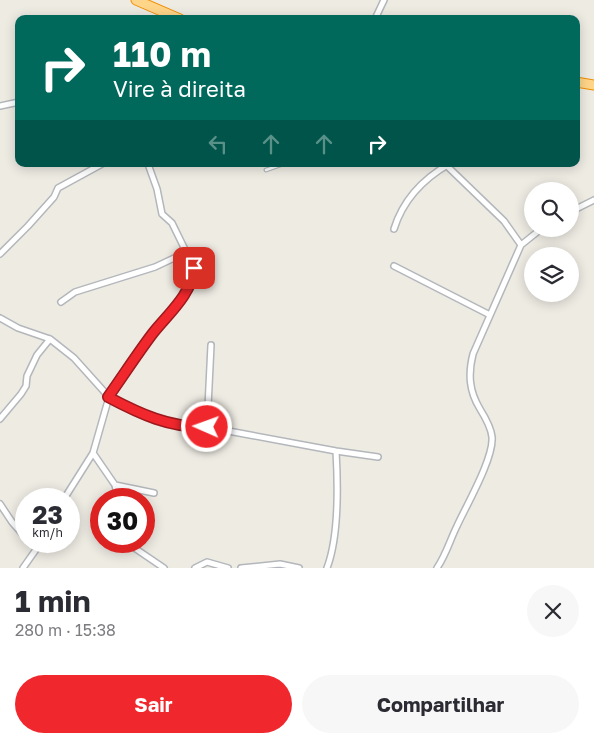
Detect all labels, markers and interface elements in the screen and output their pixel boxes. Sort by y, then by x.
text: 110 m [113,33,211,75]
icon: right [30,35,95,100]
text: Vire à direita [113,75,246,102]
icon: left [204,130,232,158]
icon: ahead [257,130,285,158]
icon: ahead [310,130,338,158]
icon: right [363,130,391,158]
map controls [524,182,579,302]
button: search [524,182,579,237]
pin [173,247,215,289]
button: layers [524,247,579,302]
icon: arrive [180,254,208,282]
position arrow [180,400,232,452]
speed limit sign: 30 [90,488,155,553]
text: 23 [32,499,63,530]
text: km/h [32,525,63,540]
text: 1 min [15,583,91,619]
button: close [527,585,579,637]
text: 280 m · 15:38 [15,620,116,640]
button: Sair [15,675,292,733]
button: Compartilhar [302,675,579,733]

